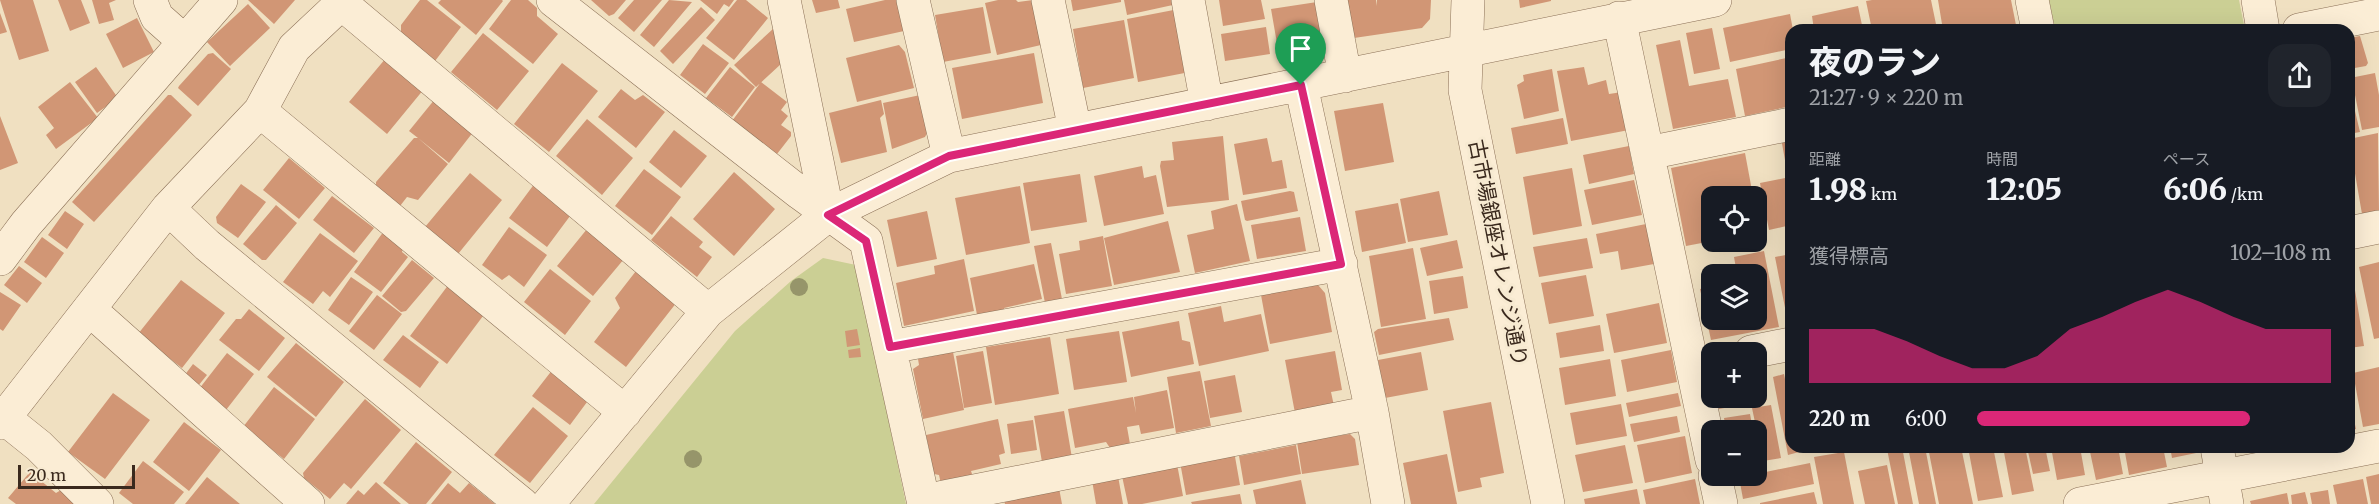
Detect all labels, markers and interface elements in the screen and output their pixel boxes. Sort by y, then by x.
pin [1275,23,1326,85]
icon: arrive [1284,32,1317,65]
text: 夜のラン [1809,42,1941,83]
button: share [2268,44,2331,107]
text: 21:27 · 9 × 220 m [1809,85,1963,110]
street label: 古市場銀座オレンジ通り [1463,137,1534,369]
text: 距離 [1809,149,1841,169]
text: 時間 [1986,149,2018,169]
text: ペース [2163,149,2210,169]
text: 1.98 [1809,170,1867,208]
text: 12:05 [1986,170,2062,208]
text: 6:06 [2163,170,2227,208]
text: km [1867,184,1897,204]
text: /km [2227,184,2263,204]
map controls [1701,186,1767,486]
button: locate [1701,186,1767,252]
text: 102–108 m [2230,240,2331,265]
text: 獲得標高 [1809,243,1889,268]
button: layers [1701,264,1767,330]
button: + [1701,342,1767,408]
text: 220 m [1809,406,1870,431]
text: 6:00 [1905,406,1947,431]
button: − [1701,420,1767,486]
scale bar [18,462,135,490]
text: 20 m [27,465,66,485]

